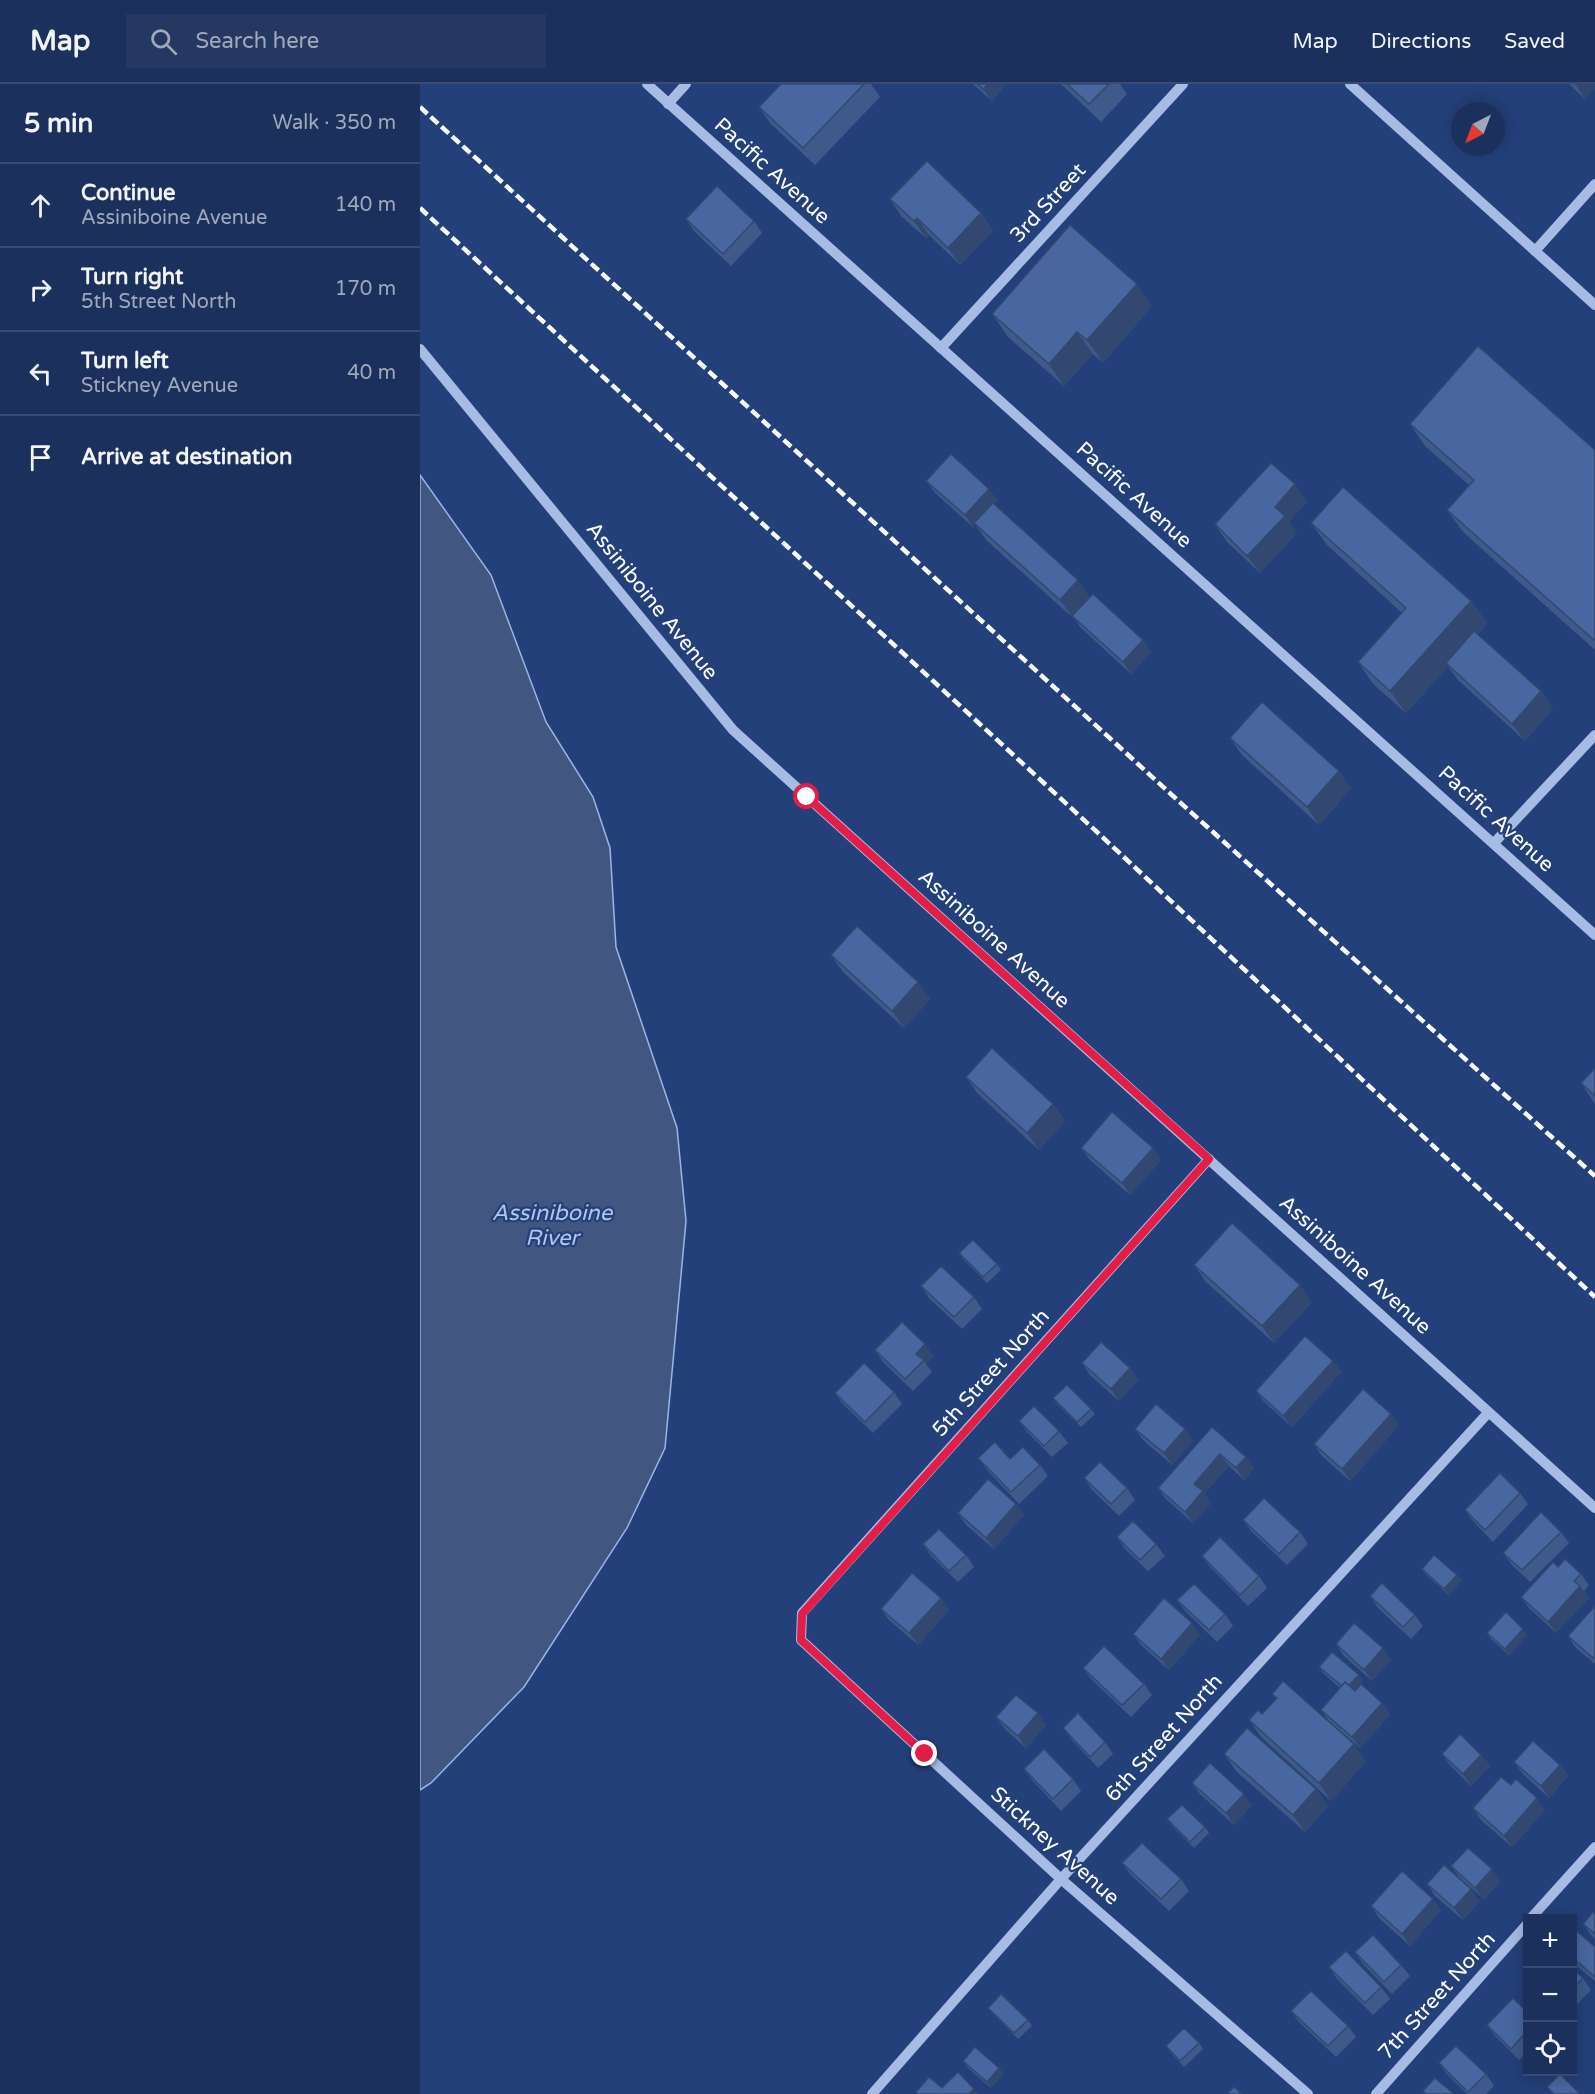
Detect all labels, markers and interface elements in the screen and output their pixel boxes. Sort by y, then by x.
search box [126,14,546,68]
text: Map [30,24,90,58]
icon: search [147,25,180,58]
text: Search here [195,28,319,54]
text: Map [1292,29,1338,54]
text: Directions [1371,29,1471,54]
text: Saved [1504,29,1565,54]
north arrow [1451,102,1505,156]
text: 5 min [24,108,93,139]
text: Walk · 350 m [273,111,396,135]
street label: Pacific Avenue [709,113,835,230]
street label: 3rd Street [1005,158,1091,248]
text: Continue [81,180,176,206]
icon: ahead [24,189,57,222]
text: 140 m [335,193,396,217]
text: Assiniboine Avenue [81,206,267,230]
text: Turn right [81,264,183,290]
icon: right [24,273,57,306]
text: 170 m [335,277,396,301]
text: 5th Street North [81,290,236,314]
text: Turn left [81,348,169,374]
icon: left [24,357,57,390]
text: 40 m [347,361,396,385]
text: Stickney Avenue [81,374,238,398]
street label: Pacific Avenue [1071,437,1197,554]
icon: arrive [24,441,57,474]
text: Arrive at destination [81,444,292,470]
street label: Assiniboine Avenue [581,517,723,685]
street label: Pacific Avenue [1433,761,1559,878]
route start [793,783,819,809]
street label: Assiniboine Avenue [913,864,1075,1014]
street label: Assiniboine Avenue [1274,1190,1436,1340]
water label: Assiniboine River [492,1200,614,1251]
street label: 5th Street North [927,1304,1055,1442]
street label: 6th Street North [1100,1669,1228,1807]
route end [911,1740,937,1766]
street label: Stickney Avenue [985,1782,1125,1911]
map controls [1523,1914,1577,2076]
button: + [1523,1914,1577,1968]
street label: 7th Street North [1373,1927,1501,2065]
button: − [1523,1968,1577,2022]
button: locate [1523,2022,1577,2076]

